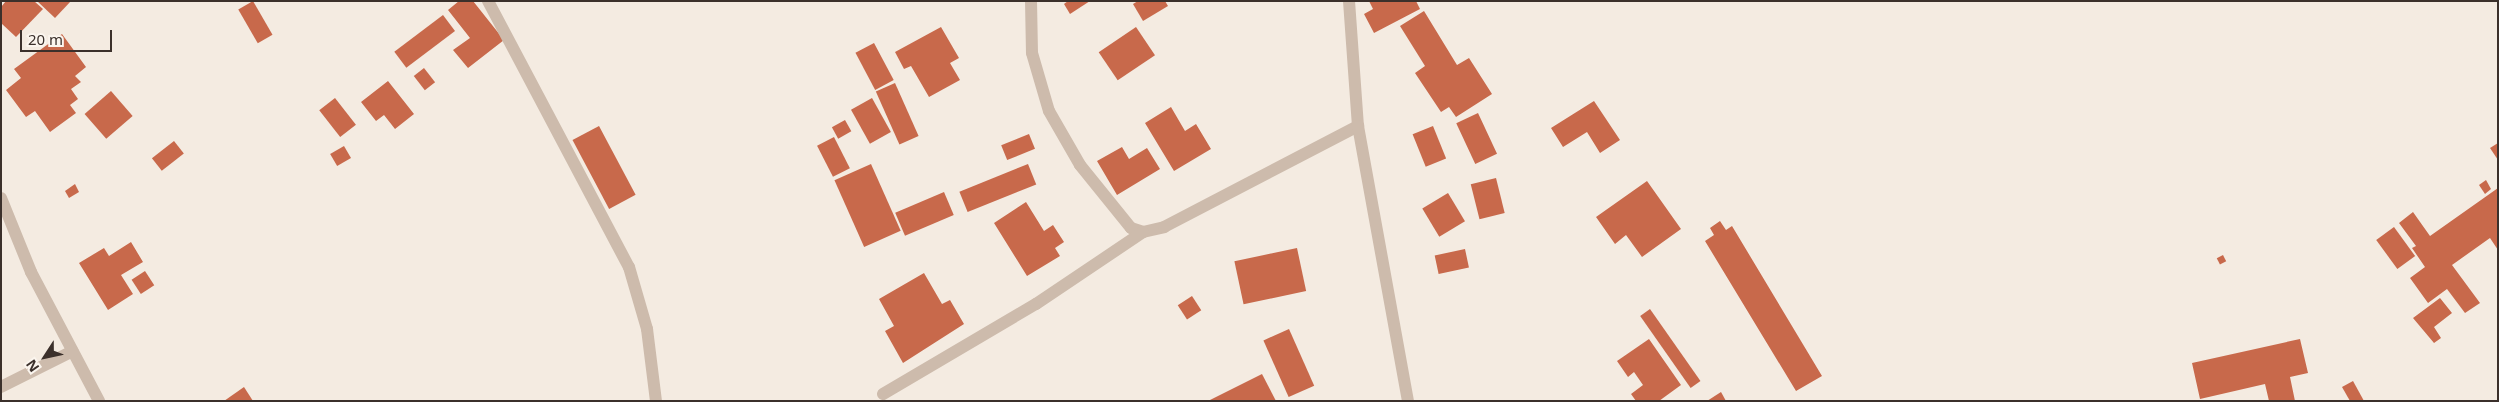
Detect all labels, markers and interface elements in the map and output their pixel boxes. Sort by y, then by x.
scale bar [22,20,115,52]
text: 20 m [28,29,63,49]
north arrow [20,332,70,382]
text: N [21,356,43,376]

